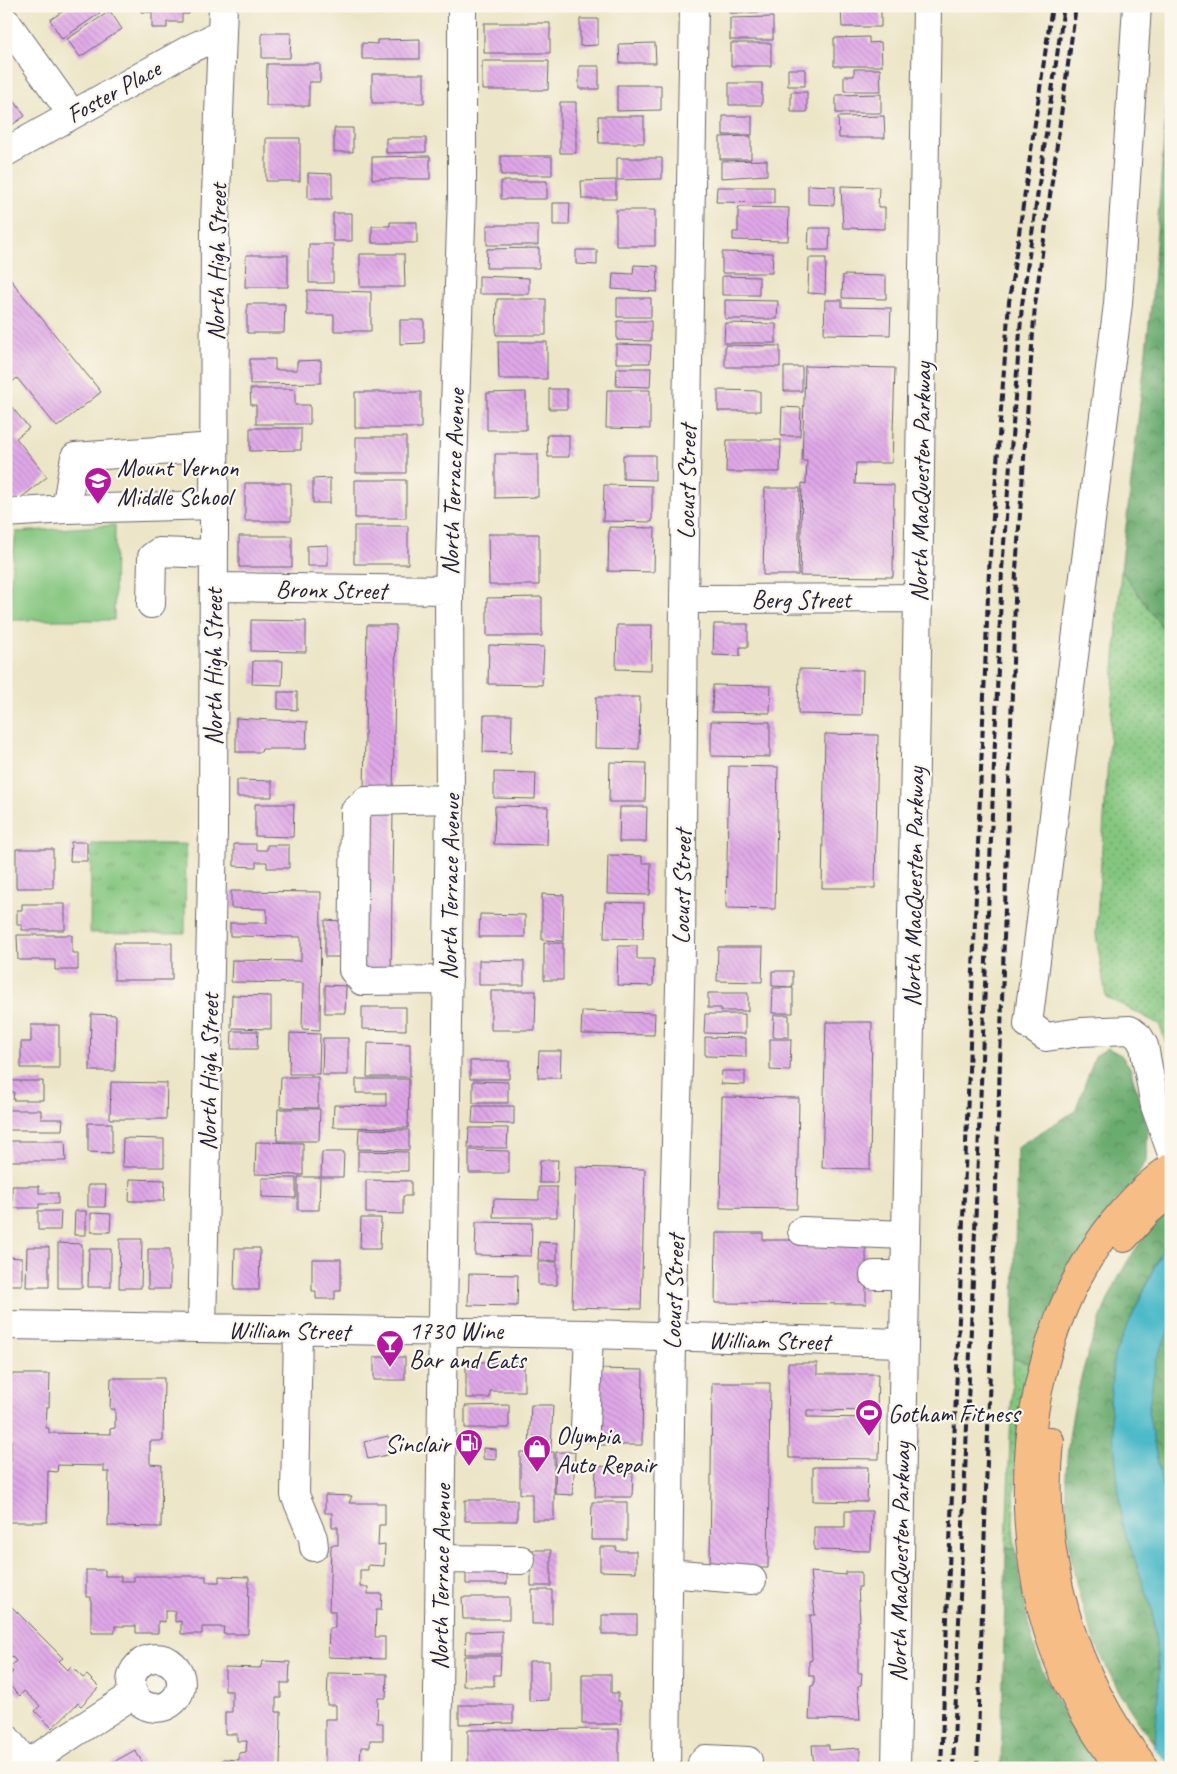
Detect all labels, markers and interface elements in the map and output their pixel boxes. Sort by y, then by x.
street label: Foster Place [61,52,168,131]
street label: North High Street [200,181,234,341]
street label: North MacQuesten Parkway [903,360,939,602]
street label: North Terrace Avenue [434,387,472,575]
street label: Locust Street [670,421,704,540]
place label: Mount Vernon Middle School [117,452,239,513]
school or university icon: Mount Vernon Middle School [83,466,113,505]
street label: Bronx Street [275,573,390,607]
street label: Berg Street [751,584,853,616]
street label: North High Street [198,586,230,745]
street label: North MacQuesten Parkway [896,765,932,1007]
street label: North Terrace Avenue [432,792,468,980]
street label: Locust Street [665,826,699,945]
street label: North High Street [192,991,226,1151]
street label: Locust Street [656,1230,692,1350]
street label: William Street [228,1314,354,1348]
place label: 1730 Wine Bar and Eats [409,1315,528,1376]
street label: William Street [708,1324,834,1358]
bar icon: 1730 Wine Bar and Eats [375,1329,405,1368]
sports icon: Gotham Fitness [854,1398,884,1437]
place label: Gotham Fitness [888,1398,1022,1430]
place label: Olympia Auto Repair [556,1420,658,1481]
place label: Sinclair [385,1428,453,1460]
fuel station icon: Sinclair [454,1428,484,1467]
shop icon: Olympia Auto Repair [522,1434,552,1473]
street label: North MacQuesten Parkway [882,1440,918,1682]
street label: North Terrace Avenue [423,1482,459,1670]

